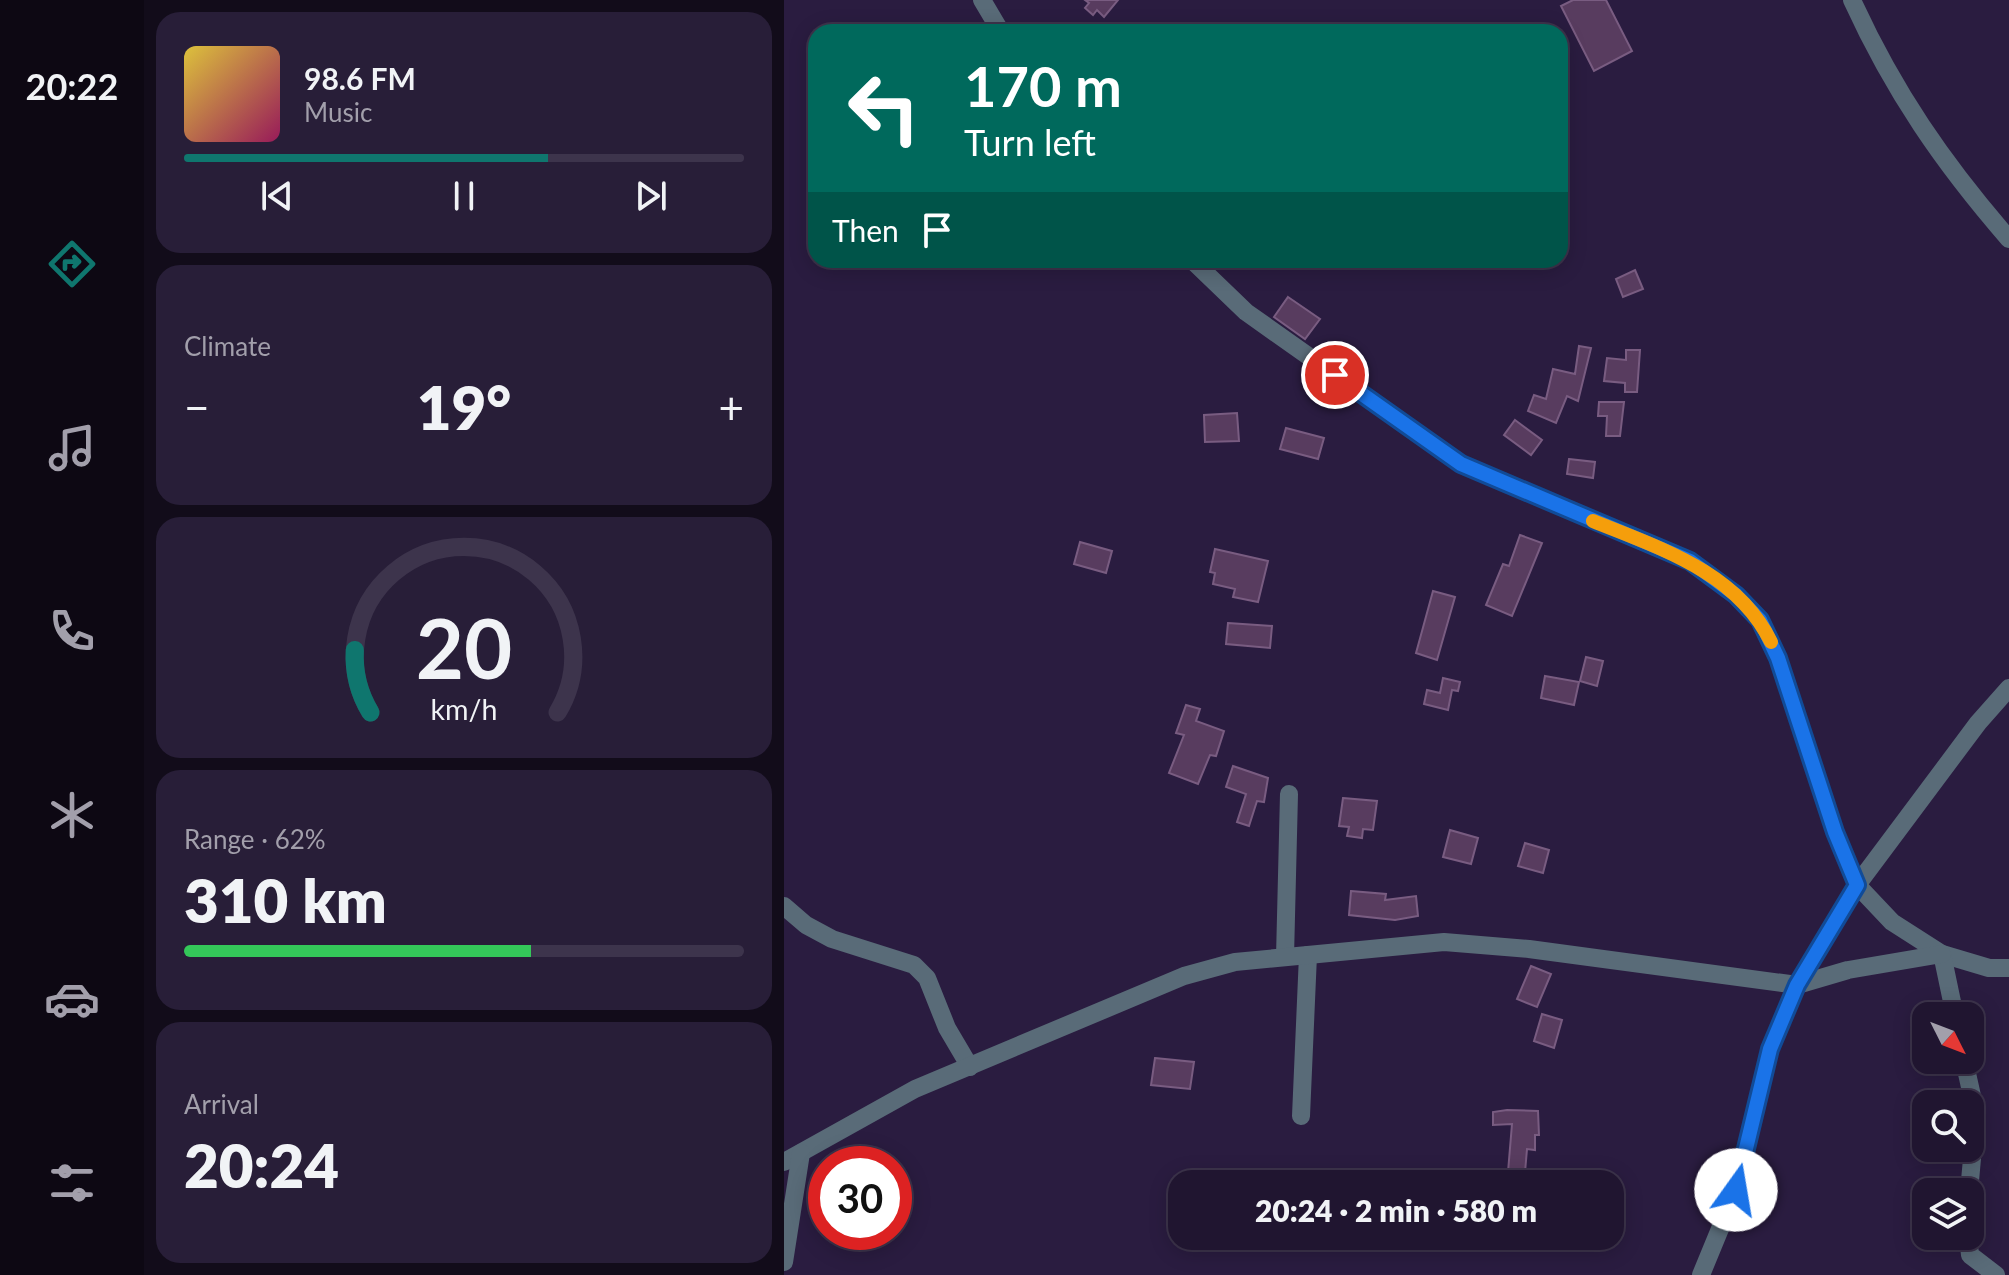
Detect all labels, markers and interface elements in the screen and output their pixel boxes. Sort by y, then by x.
text: 170 m [964,52,1122,119]
icon: left [832,56,936,160]
text: 98.6 FM [304,60,416,96]
text: 20:22 [26,64,118,108]
text: Music [304,96,372,128]
text: Turn left [964,120,1096,164]
icon: previous [255,174,299,218]
icon: pause [442,174,486,218]
icon: next [629,174,673,218]
icon: arrive [915,208,959,252]
text: Then [832,212,899,248]
icon: directions [44,236,100,292]
text: Climate [184,330,271,362]
pin [1301,341,1369,409]
icon: arrive [1313,353,1357,397]
text: 19° [417,371,511,443]
text: − [184,381,210,433]
text: + [718,381,744,433]
icon: music [44,420,100,476]
text: 20 [416,597,512,697]
icon: phone [44,603,100,659]
text: km/h [431,693,497,727]
icon: climate [44,787,100,843]
text: Range · 62% [184,823,326,855]
text: 310 km [184,864,387,936]
icon: car [44,971,100,1027]
north arrow [1912,1002,1984,1074]
map controls [1912,1002,1984,1250]
text: Arrival [184,1088,259,1120]
button: search [1912,1090,1984,1162]
text: 20:24 [184,1129,339,1201]
speed limit sign: 30 [808,1146,912,1250]
position arrow [1694,1148,1778,1232]
icon: filters [44,1155,100,1211]
button: layers [1912,1178,1984,1250]
text: 20:24 · 2 min · 580 m [1255,1192,1537,1228]

